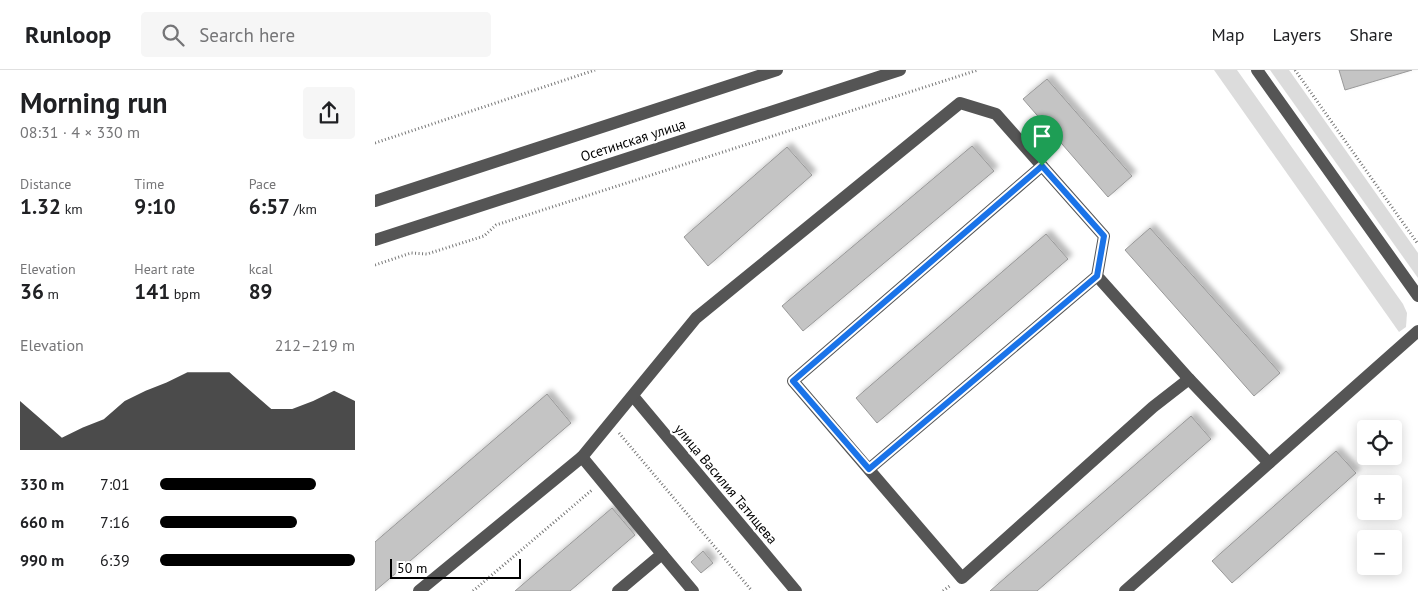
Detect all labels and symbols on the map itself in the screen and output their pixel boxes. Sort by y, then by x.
street label: Осетинская улица [578,115,688,165]
pin [1021,115,1063,166]
street label: улица Василия Татищева [671,420,781,548]
scale bar [390,556,521,579]

